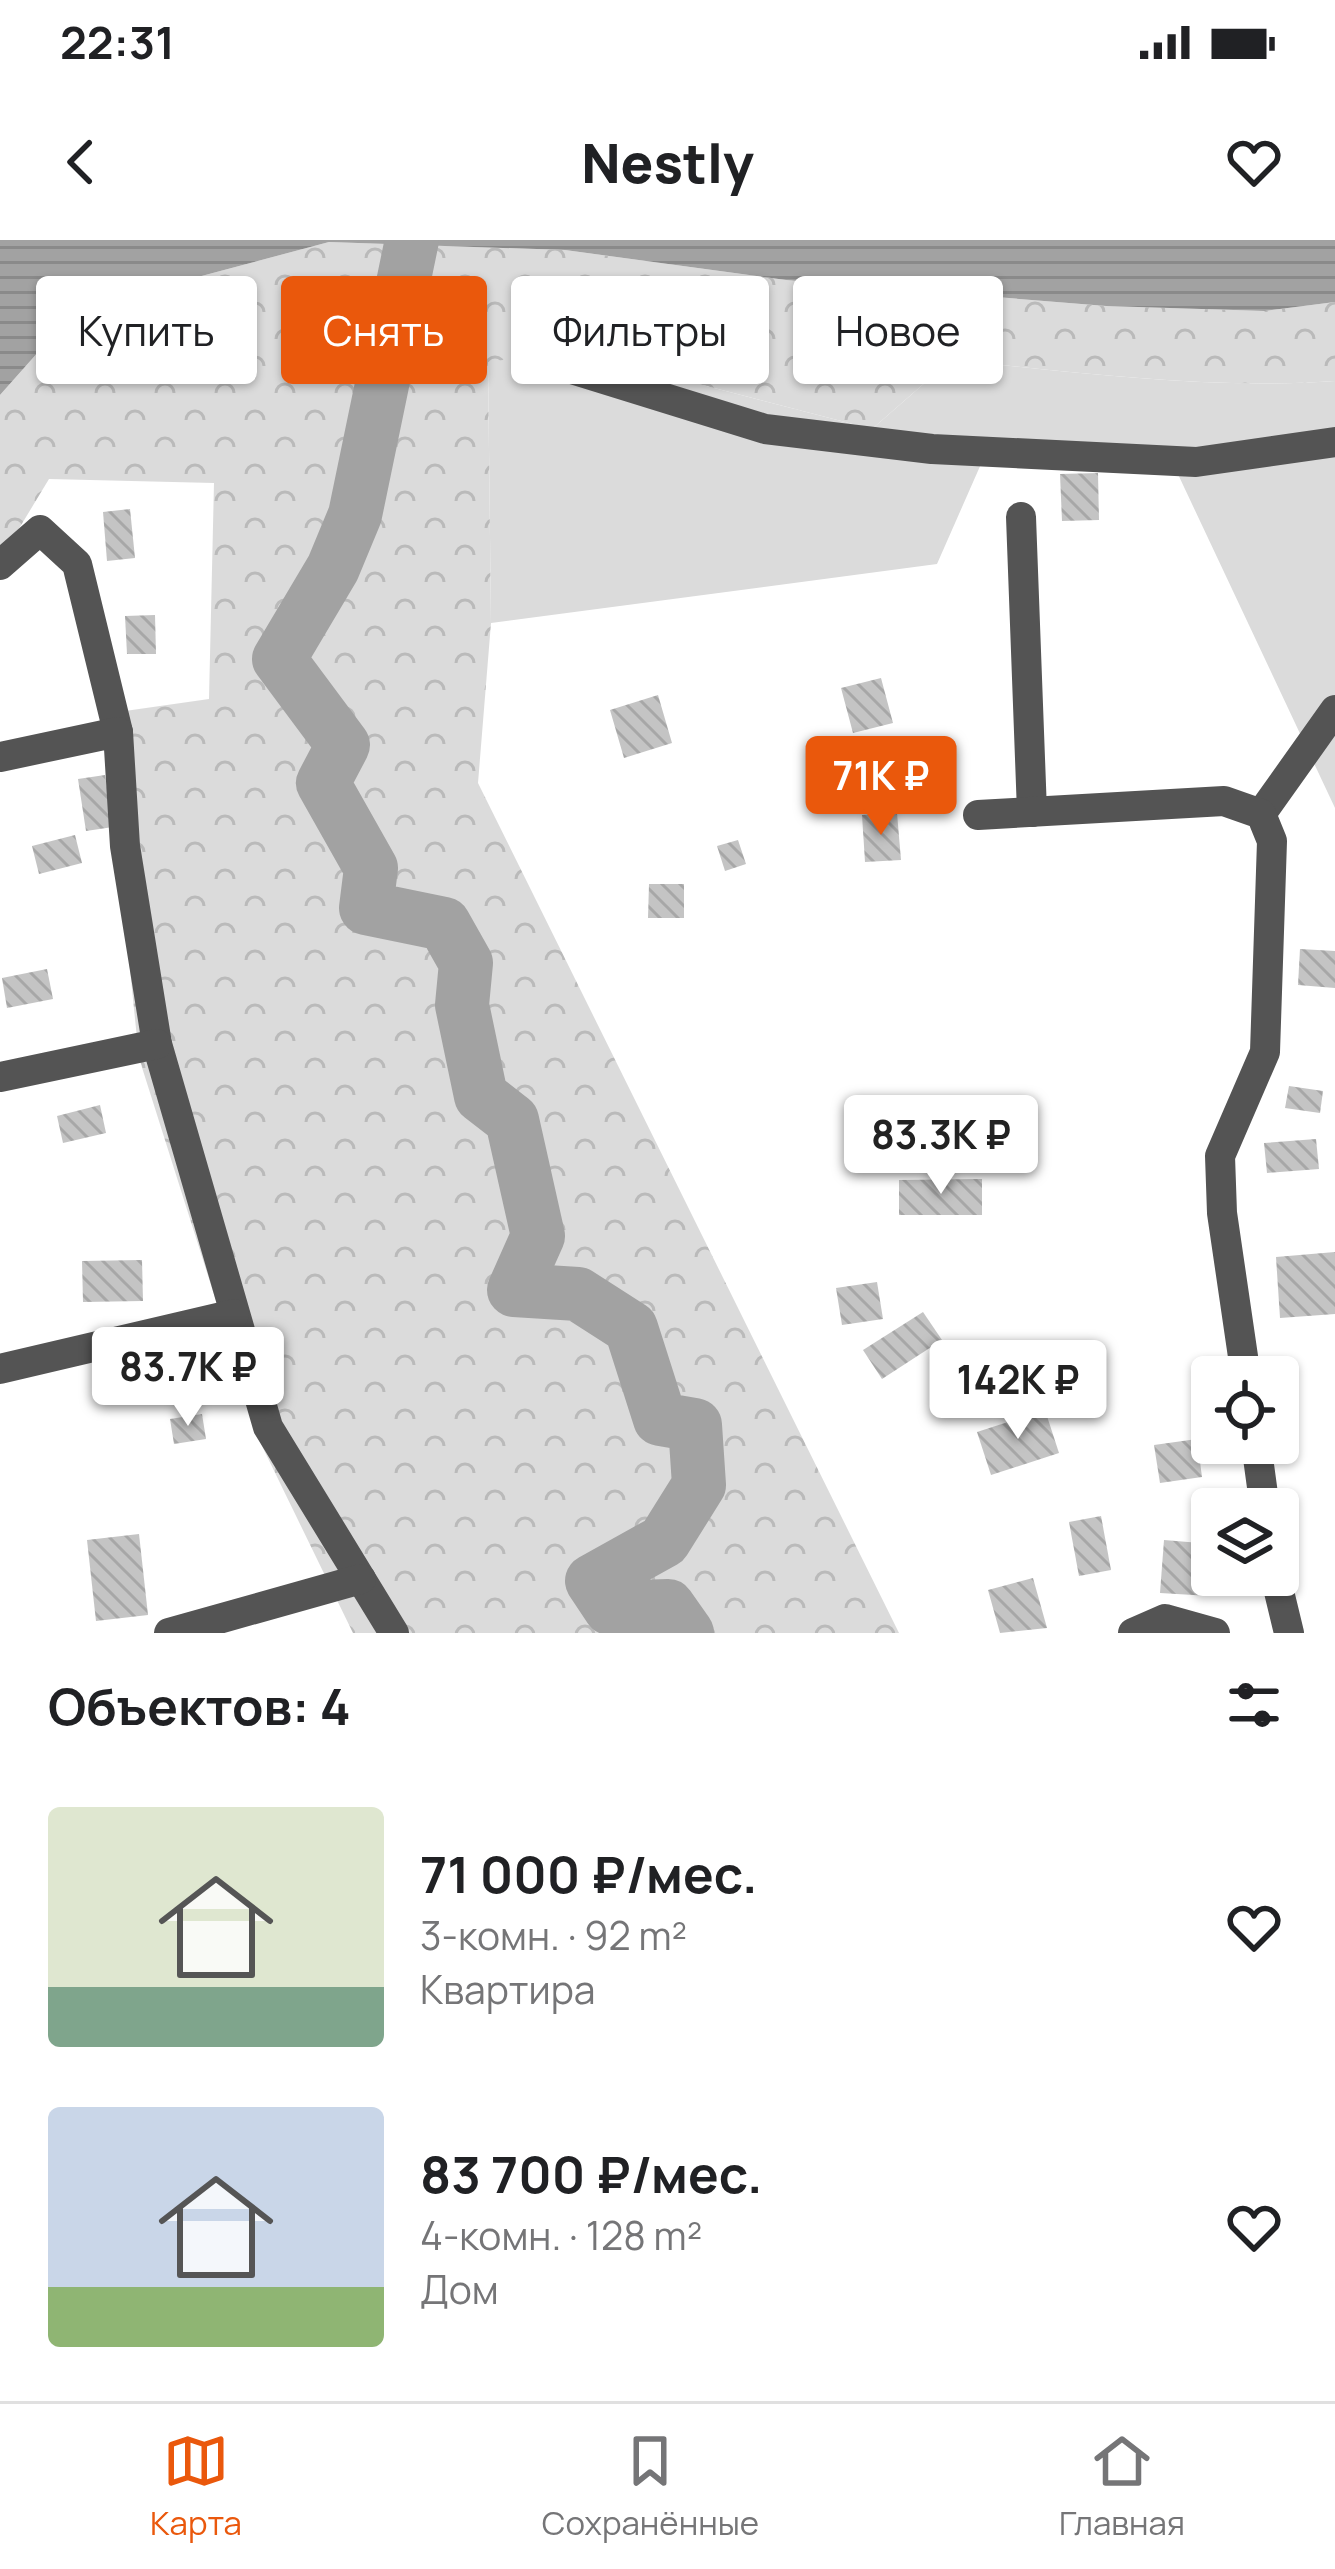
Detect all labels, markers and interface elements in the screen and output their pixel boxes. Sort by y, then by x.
text: 22:31 [60,11,175,73]
text: Nestly [581,125,754,199]
icon: back [48,129,114,195]
icon: heart [1221,129,1287,195]
chip: Купить [36,276,257,384]
chip: Снять [281,276,487,384]
chip: Фильтры [511,276,769,384]
chip: Новое [793,276,1003,384]
pin: 71K ₽ [797,736,965,838]
text: 71K ₽ [833,748,929,802]
pin: 83.3K ₽ [830,1095,1052,1197]
text: 83.3K ₽ [871,1107,1011,1161]
pin: 83.7K ₽ [77,1327,299,1429]
text: 83.7K ₽ [119,1339,257,1393]
pin: 142K ₽ [920,1340,1116,1442]
text: 142K ₽ [956,1352,1080,1406]
map controls [1191,1356,1299,1596]
button: locate [1191,1356,1299,1464]
button: layers [1191,1488,1299,1596]
text: Объектов: 4 [48,1671,351,1740]
icon: filters [1221,1672,1287,1738]
text: 71 000 ₽/мес. [420,1839,758,1908]
icon: home [144,1855,288,1999]
icon: heart [1221,1894,1287,1960]
text: 3-комн. · 92 m² [420,1908,687,1962]
text: Квартира [420,1962,595,2016]
text: 83 700 ₽/мес. [420,2139,763,2208]
icon: home [144,2155,288,2299]
icon: heart [1221,2194,1287,2260]
text: 4-комн. · 128 m² [420,2208,702,2262]
text: Дом [420,2262,499,2316]
tab: Карта [150,2428,242,2545]
tab: Сохранённые [542,2428,759,2545]
tab: Главная [1059,2428,1185,2545]

